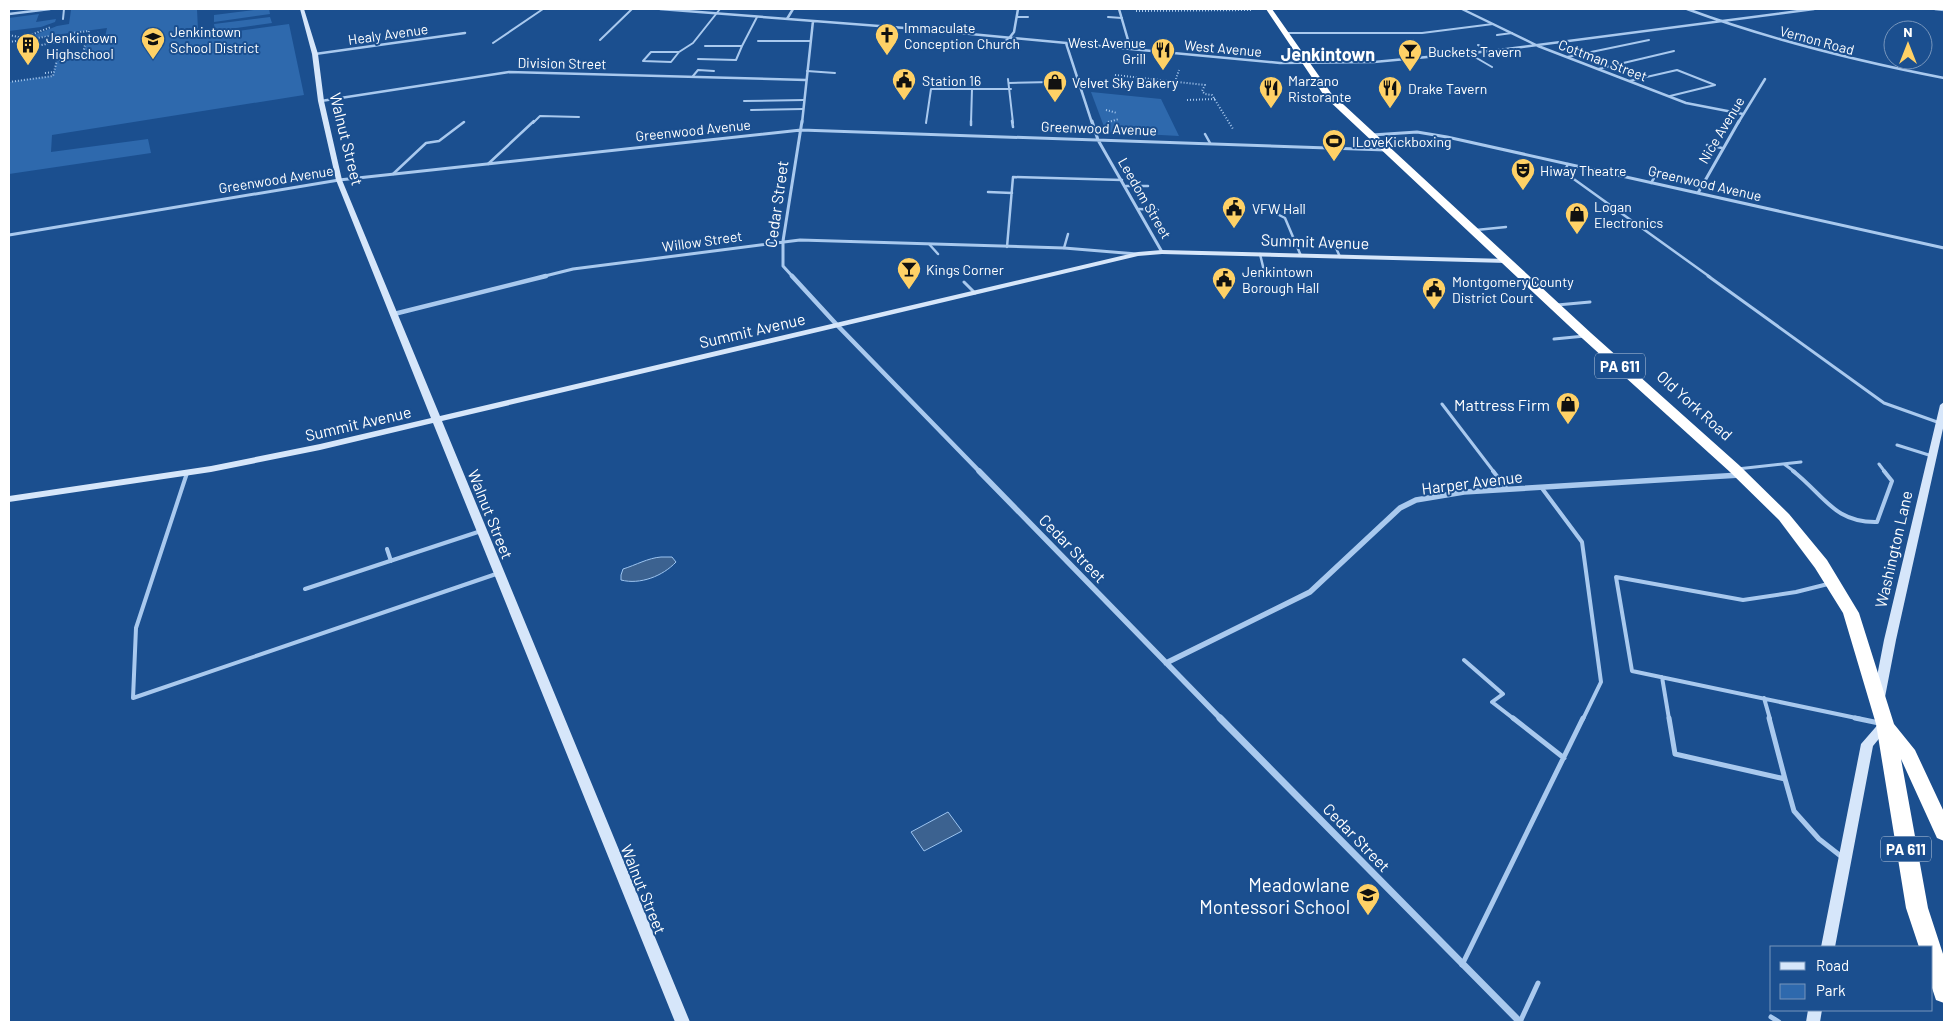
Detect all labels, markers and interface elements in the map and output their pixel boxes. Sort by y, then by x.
place label: Immaculate Conception Church [904,19,1020,52]
street label: Healy Avenue [347,20,429,48]
north arrow [1883,20,1933,70]
church icon: Immaculate Conception Church [874,22,900,56]
street label: Vernon Road [1778,22,1856,58]
place label: Jenkintown School District [170,23,259,56]
text: N [1903,23,1913,40]
school or university icon: Jenkintown School District [140,26,166,60]
place label: Jenkintown Highschool [46,29,117,62]
building icon: Jenkintown Highschool [15,32,41,66]
place label: West Avenue Grill [1068,34,1146,67]
street label: Cottman Street [1556,35,1650,85]
street label: West Avenue [1183,36,1263,60]
restaurant icon: West Avenue Grill [1150,37,1176,71]
bar icon: Buckets Tavern [1397,38,1423,72]
district label: Jenkintown [1281,43,1375,65]
place label: Buckets Tavern [1428,43,1521,60]
street label: Division Street [517,54,607,72]
public building icon: Station 16 [891,67,917,101]
shop icon: Velvet Sky Bakery [1042,69,1068,103]
place label: Station 16 [922,72,981,89]
place label: Marzano Ristorante [1288,72,1352,105]
place label: Velvet Sky Bakery [1072,74,1179,91]
restaurant icon: Marzano Ristorante [1258,75,1284,109]
restaurant icon: Drake Tavern [1377,75,1403,109]
place label: Drake Tavern [1408,80,1487,97]
street label: Walnut Street [326,91,368,187]
street label: Nice Avenue [1694,93,1748,167]
street label: Greenwood Avenue [634,115,752,145]
street label: Greenwood Avenue [1041,117,1157,139]
sports icon: ILoveKickboxing [1321,128,1347,162]
place label: ILoveKickboxing [1352,133,1452,150]
street label: Leedom Street [1115,154,1175,242]
theatre icon: Hiway Theatre [1510,157,1536,191]
street label: Cedar Street [760,159,792,249]
street label: Greenwood Avenue [217,162,335,196]
place label: Hiway Theatre [1540,162,1626,179]
street label: Greenwood Avenue [1647,162,1763,204]
public building icon: VFW Hall [1221,195,1247,229]
place label: Logan Electronics [1594,198,1664,231]
place label: VFW Hall [1252,200,1306,217]
shop icon: Logan Electronics [1564,201,1590,235]
street label: Willow Street [661,227,743,255]
street label: Summit Avenue [1261,230,1369,252]
bar icon: Kings Corner [896,256,922,290]
place label: Kings Corner [926,261,1004,278]
place label: Jenkintown Borough Hall [1242,263,1319,296]
public building icon: Jenkintown Borough Hall [1211,266,1237,300]
place label: Montgomery County District Court [1452,273,1574,306]
public building icon: Montgomery County District Court [1421,276,1447,310]
street label: Summit Avenue [697,309,807,351]
road number: PA 611 [1595,354,1645,378]
street label: Old York Road [1653,366,1737,444]
shop icon: Mattress Firm [1555,391,1581,425]
place label: Mattress Firm [1454,395,1550,414]
street label: Summit Avenue [303,402,413,444]
street label: Walnut Street [464,466,518,562]
street label: Harper Avenue [1420,466,1524,498]
street label: Washington Lane [1870,489,1916,609]
street label: Cedar Street [1036,510,1110,586]
street label: Cedar Street [1320,799,1394,875]
road number: PA 611 [1881,836,1931,862]
street label: Walnut Street [617,841,671,937]
place label: Meadowlane Montessori School [1199,873,1350,918]
school or university icon: Meadowlane Montessori School [1355,882,1381,916]
legend [1770,946,1933,1011]
text: Road [1816,956,1849,974]
text: Park [1816,981,1846,999]

